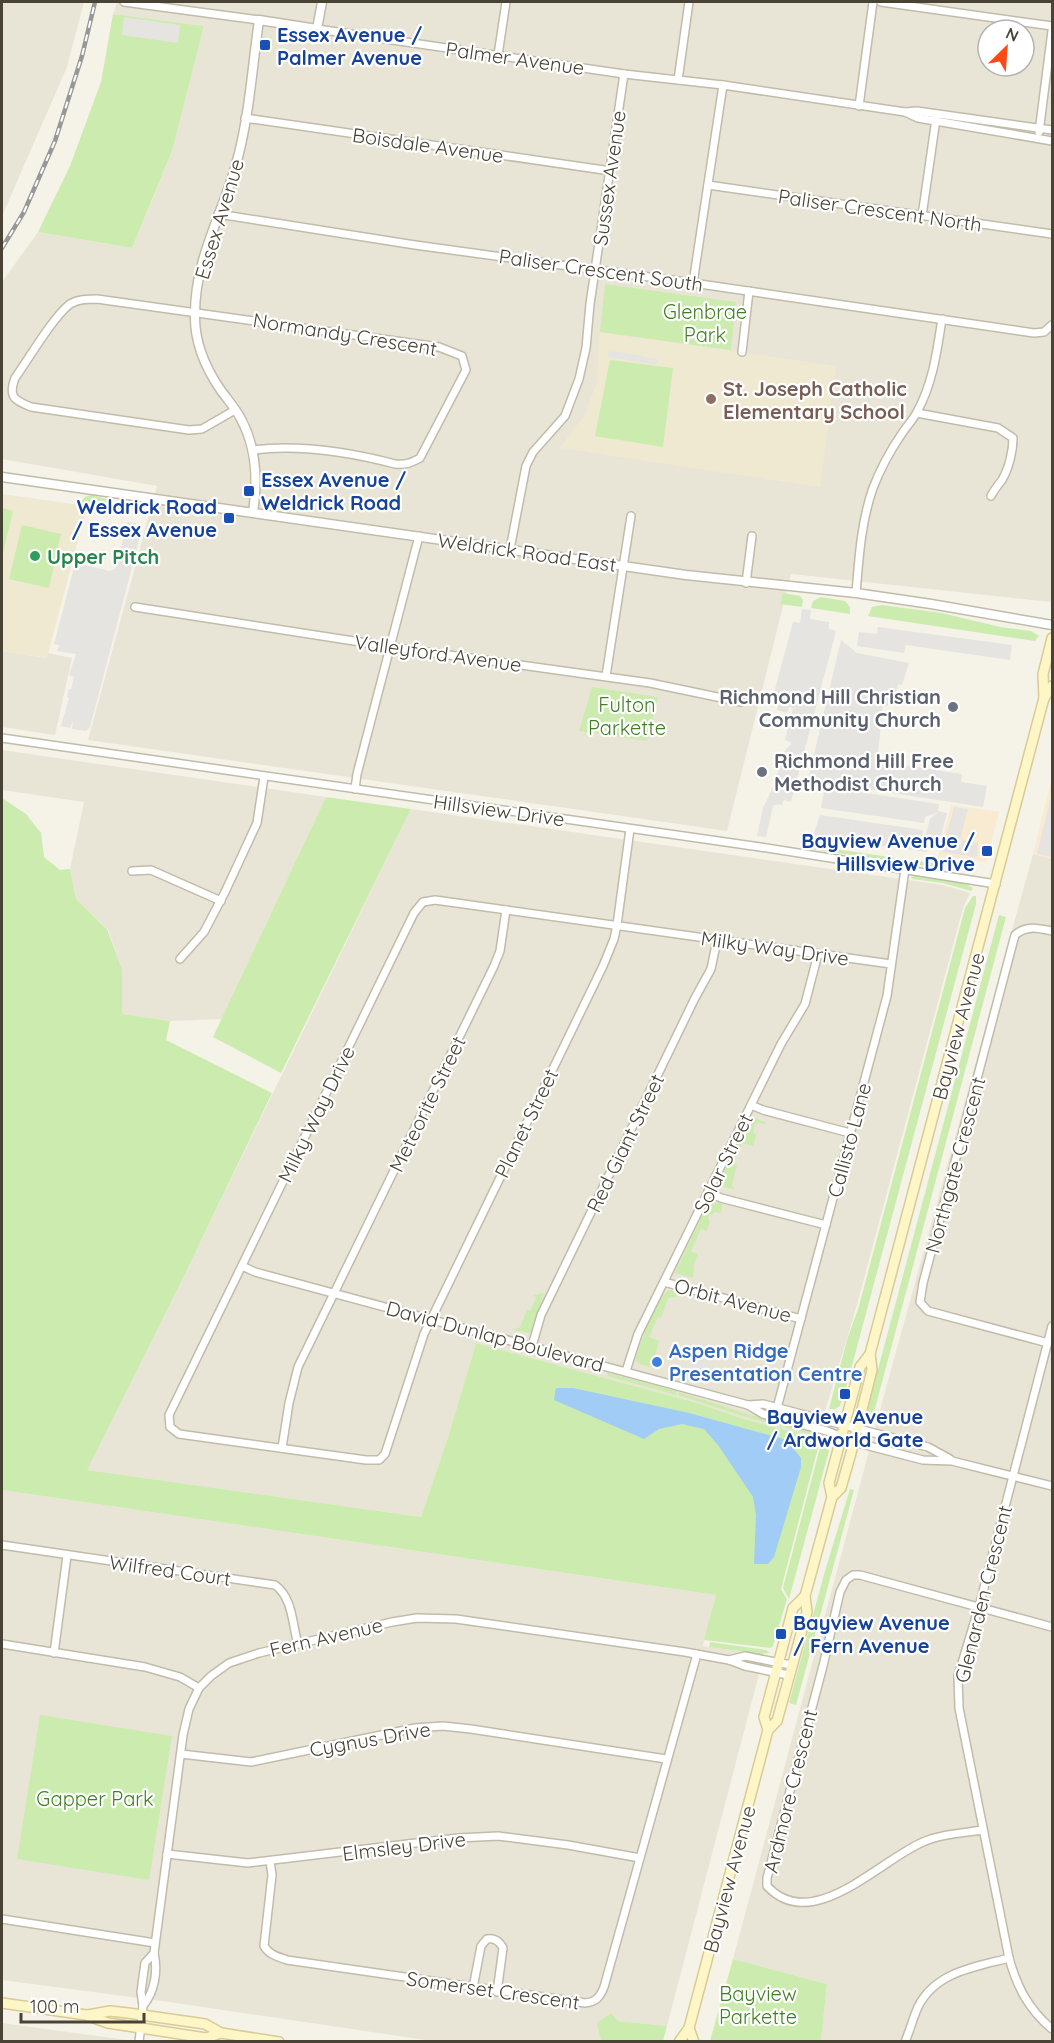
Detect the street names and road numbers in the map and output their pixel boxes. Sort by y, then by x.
street label: Palmer Avenue [444,36,586,80]
street label: Sussex Avenue [587,109,631,247]
street label: Boisdale Avenue [351,122,505,168]
street label: Essex Avenue [189,156,249,282]
street label: Paliser Crescent North [776,183,984,237]
street label: Paliser Crescent South [497,243,705,297]
street label: Normandy Crescent [251,307,439,361]
street label: Weldrick Road East [436,527,618,577]
street label: Valleyford Avenue [353,629,523,677]
street label: Hillsview Drive [432,788,566,832]
street label: Milky Way Drive [699,925,851,971]
street label: Bayview Avenue [926,950,990,1102]
street label: Meteorite Street [383,1032,471,1176]
street label: Milky Way Drive [272,1041,360,1187]
street label: Planet Street [489,1064,563,1182]
street label: Red Giant Street [581,1069,669,1216]
street label: Northgate Crescent [919,1074,991,1256]
street label: Callisto Lane [822,1080,876,1200]
street label: Solar Street [688,1109,758,1217]
street label: Orbit Avenue [672,1272,794,1328]
street label: David Dunlap Boulevard [383,1295,607,1377]
street label: Glenarden Crescent [949,1502,1017,1685]
street label: Wilfred Court [108,1549,233,1591]
street label: Fern Avenue [267,1612,385,1662]
street label: Ardmore Crescent [758,1706,822,1875]
street label: Cygnus Drive [307,1716,433,1762]
street label: Bayview Avenue [697,1803,761,1955]
street label: Elmsley Drive [341,1826,467,1866]
street label: Somerset Crescent [405,1965,581,2015]

